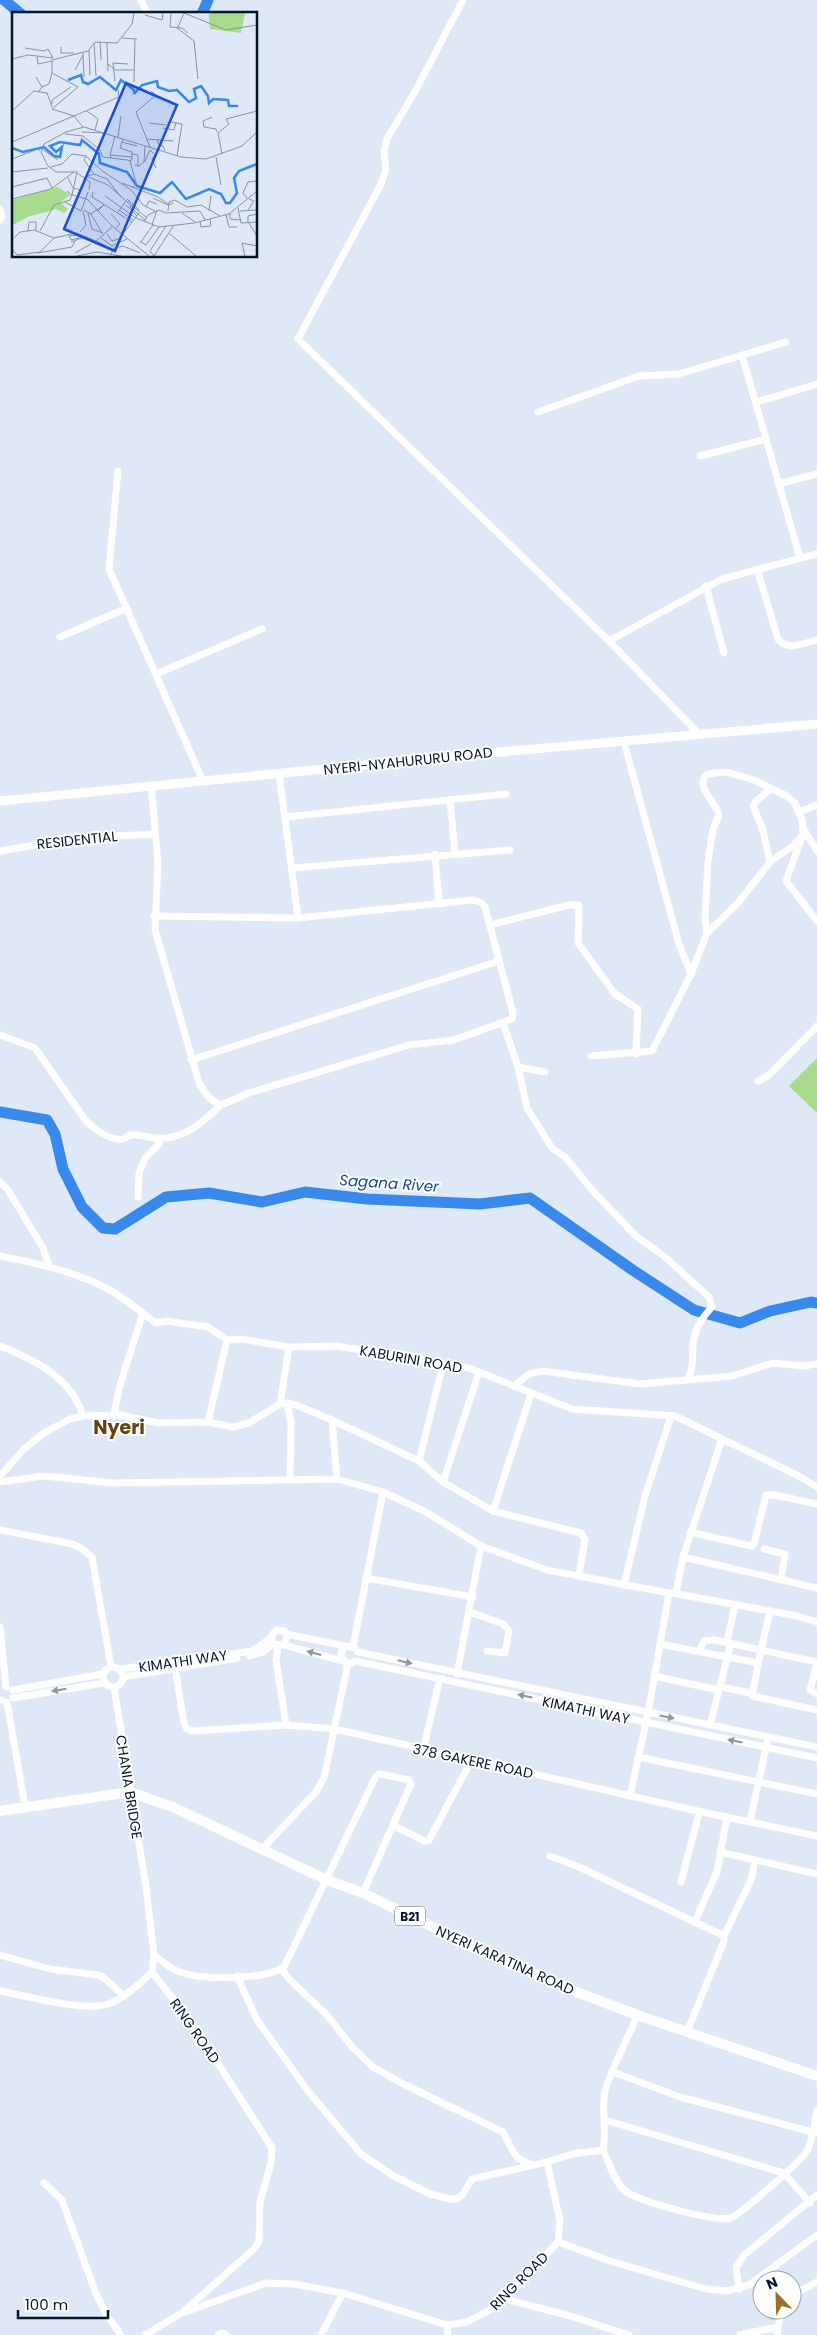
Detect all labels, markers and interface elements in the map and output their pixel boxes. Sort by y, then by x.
inset map [12,12,258,258]
street label: NYERI-NYAHURURU ROAD [322,742,494,780]
street label: RESIDENTIAL [36,826,118,854]
water label: Sagana River [339,1169,440,1197]
street label: KABURINI ROAD [358,1340,464,1378]
district label: Nyeri [93,1414,145,1441]
street label: KIMATHI WAY [138,1645,228,1677]
one-way arrow [306,1649,321,1657]
one-way arrow [398,1658,413,1666]
one-way arrow [50,1687,66,1695]
street label: KIMATHI WAY [540,1691,632,1729]
one-way arrow [516,1692,532,1700]
one-way arrow [660,1713,675,1721]
street label: CHANIA BRIDGE [111,1734,147,1840]
one-way arrow [727,1737,743,1745]
street label: 378 GAKERE ROAD [411,1738,535,1784]
road number: B21 [395,1906,425,1925]
street label: NYERI KARATINA ROAD [433,1920,577,2000]
street label: RING ROAD [165,1994,225,2068]
street label: RING ROAD [485,2247,553,2315]
north arrow [752,2270,802,2320]
text: N [763,2272,781,2294]
scale bar [18,2288,108,2320]
text: 100 m [25,2294,68,2315]

